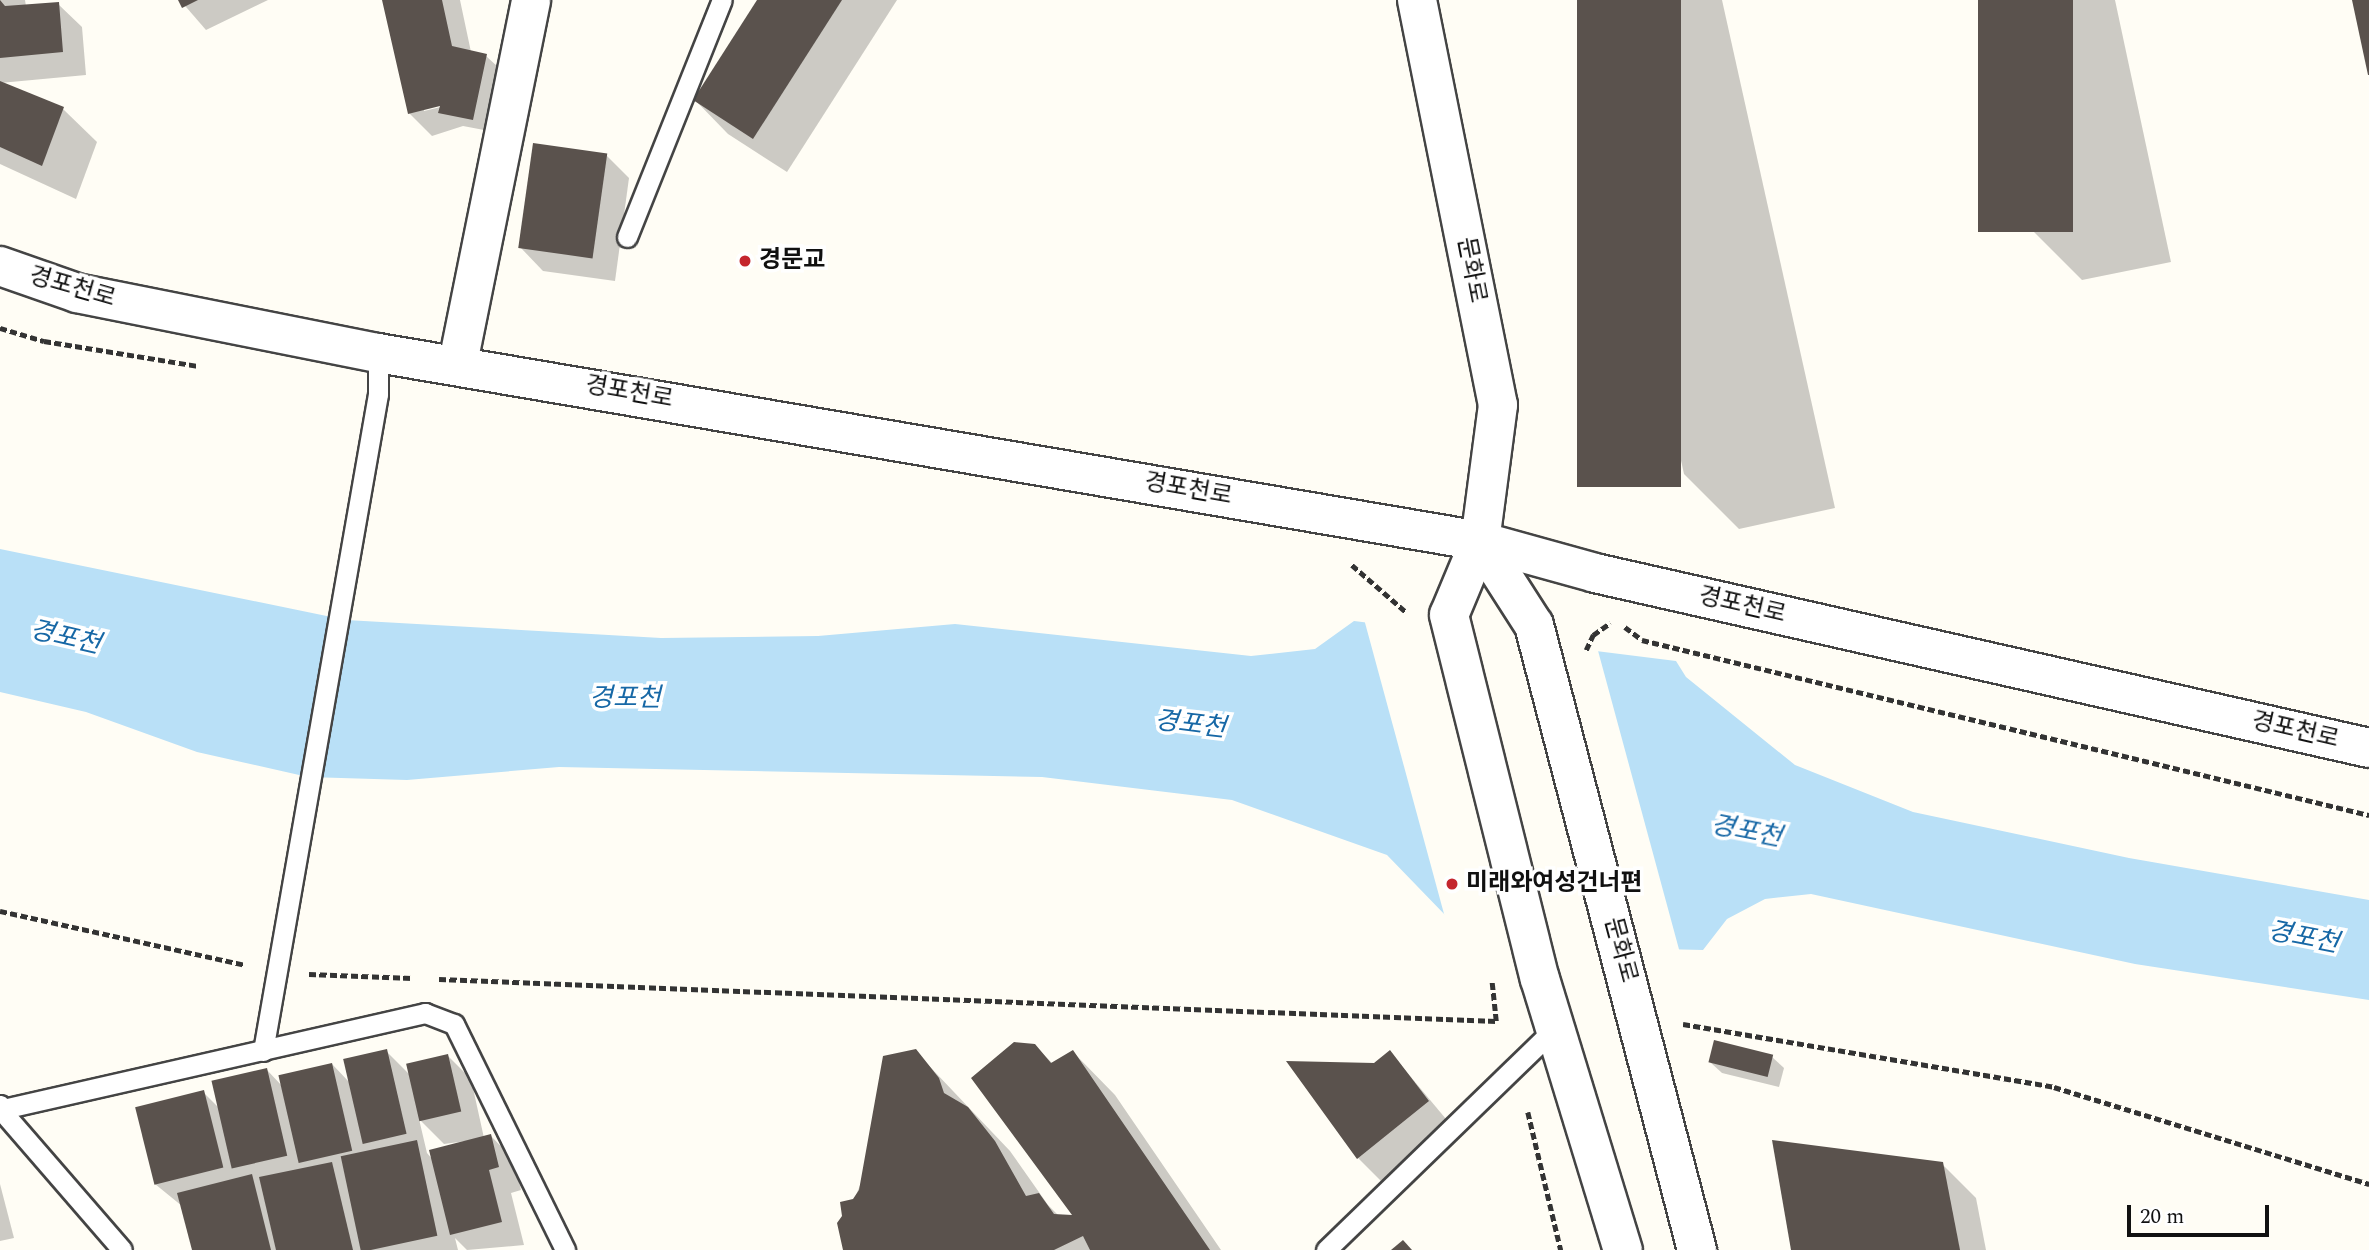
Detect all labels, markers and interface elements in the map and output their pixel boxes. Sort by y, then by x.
street label: 문화로 [1451,235,1491,305]
place label: 경문교 [759,247,825,275]
marker: 경문교 [737,253,753,269]
street label: 경포천로 [26,262,118,314]
street label: 경포천로 [583,371,675,415]
street label: 경포천로 [1142,468,1234,512]
street label: 경포천로 [1696,582,1788,630]
water label: 경포천 [27,615,103,661]
water label: 경포천 [589,683,661,715]
water label: 경포천 [1152,705,1228,745]
street label: 경포천로 [2249,707,2341,755]
water label: 경포천 [1708,810,1784,854]
place label: 미래와여성건너편 [1466,870,1643,898]
marker: 미래와여성건너편 [1444,876,1460,892]
street label: 문화로 [1598,914,1642,986]
water label: 경포천 [2265,916,2341,960]
scale bar [2131,1190,2273,1234]
text: 20 m [2140,1201,2184,1233]

